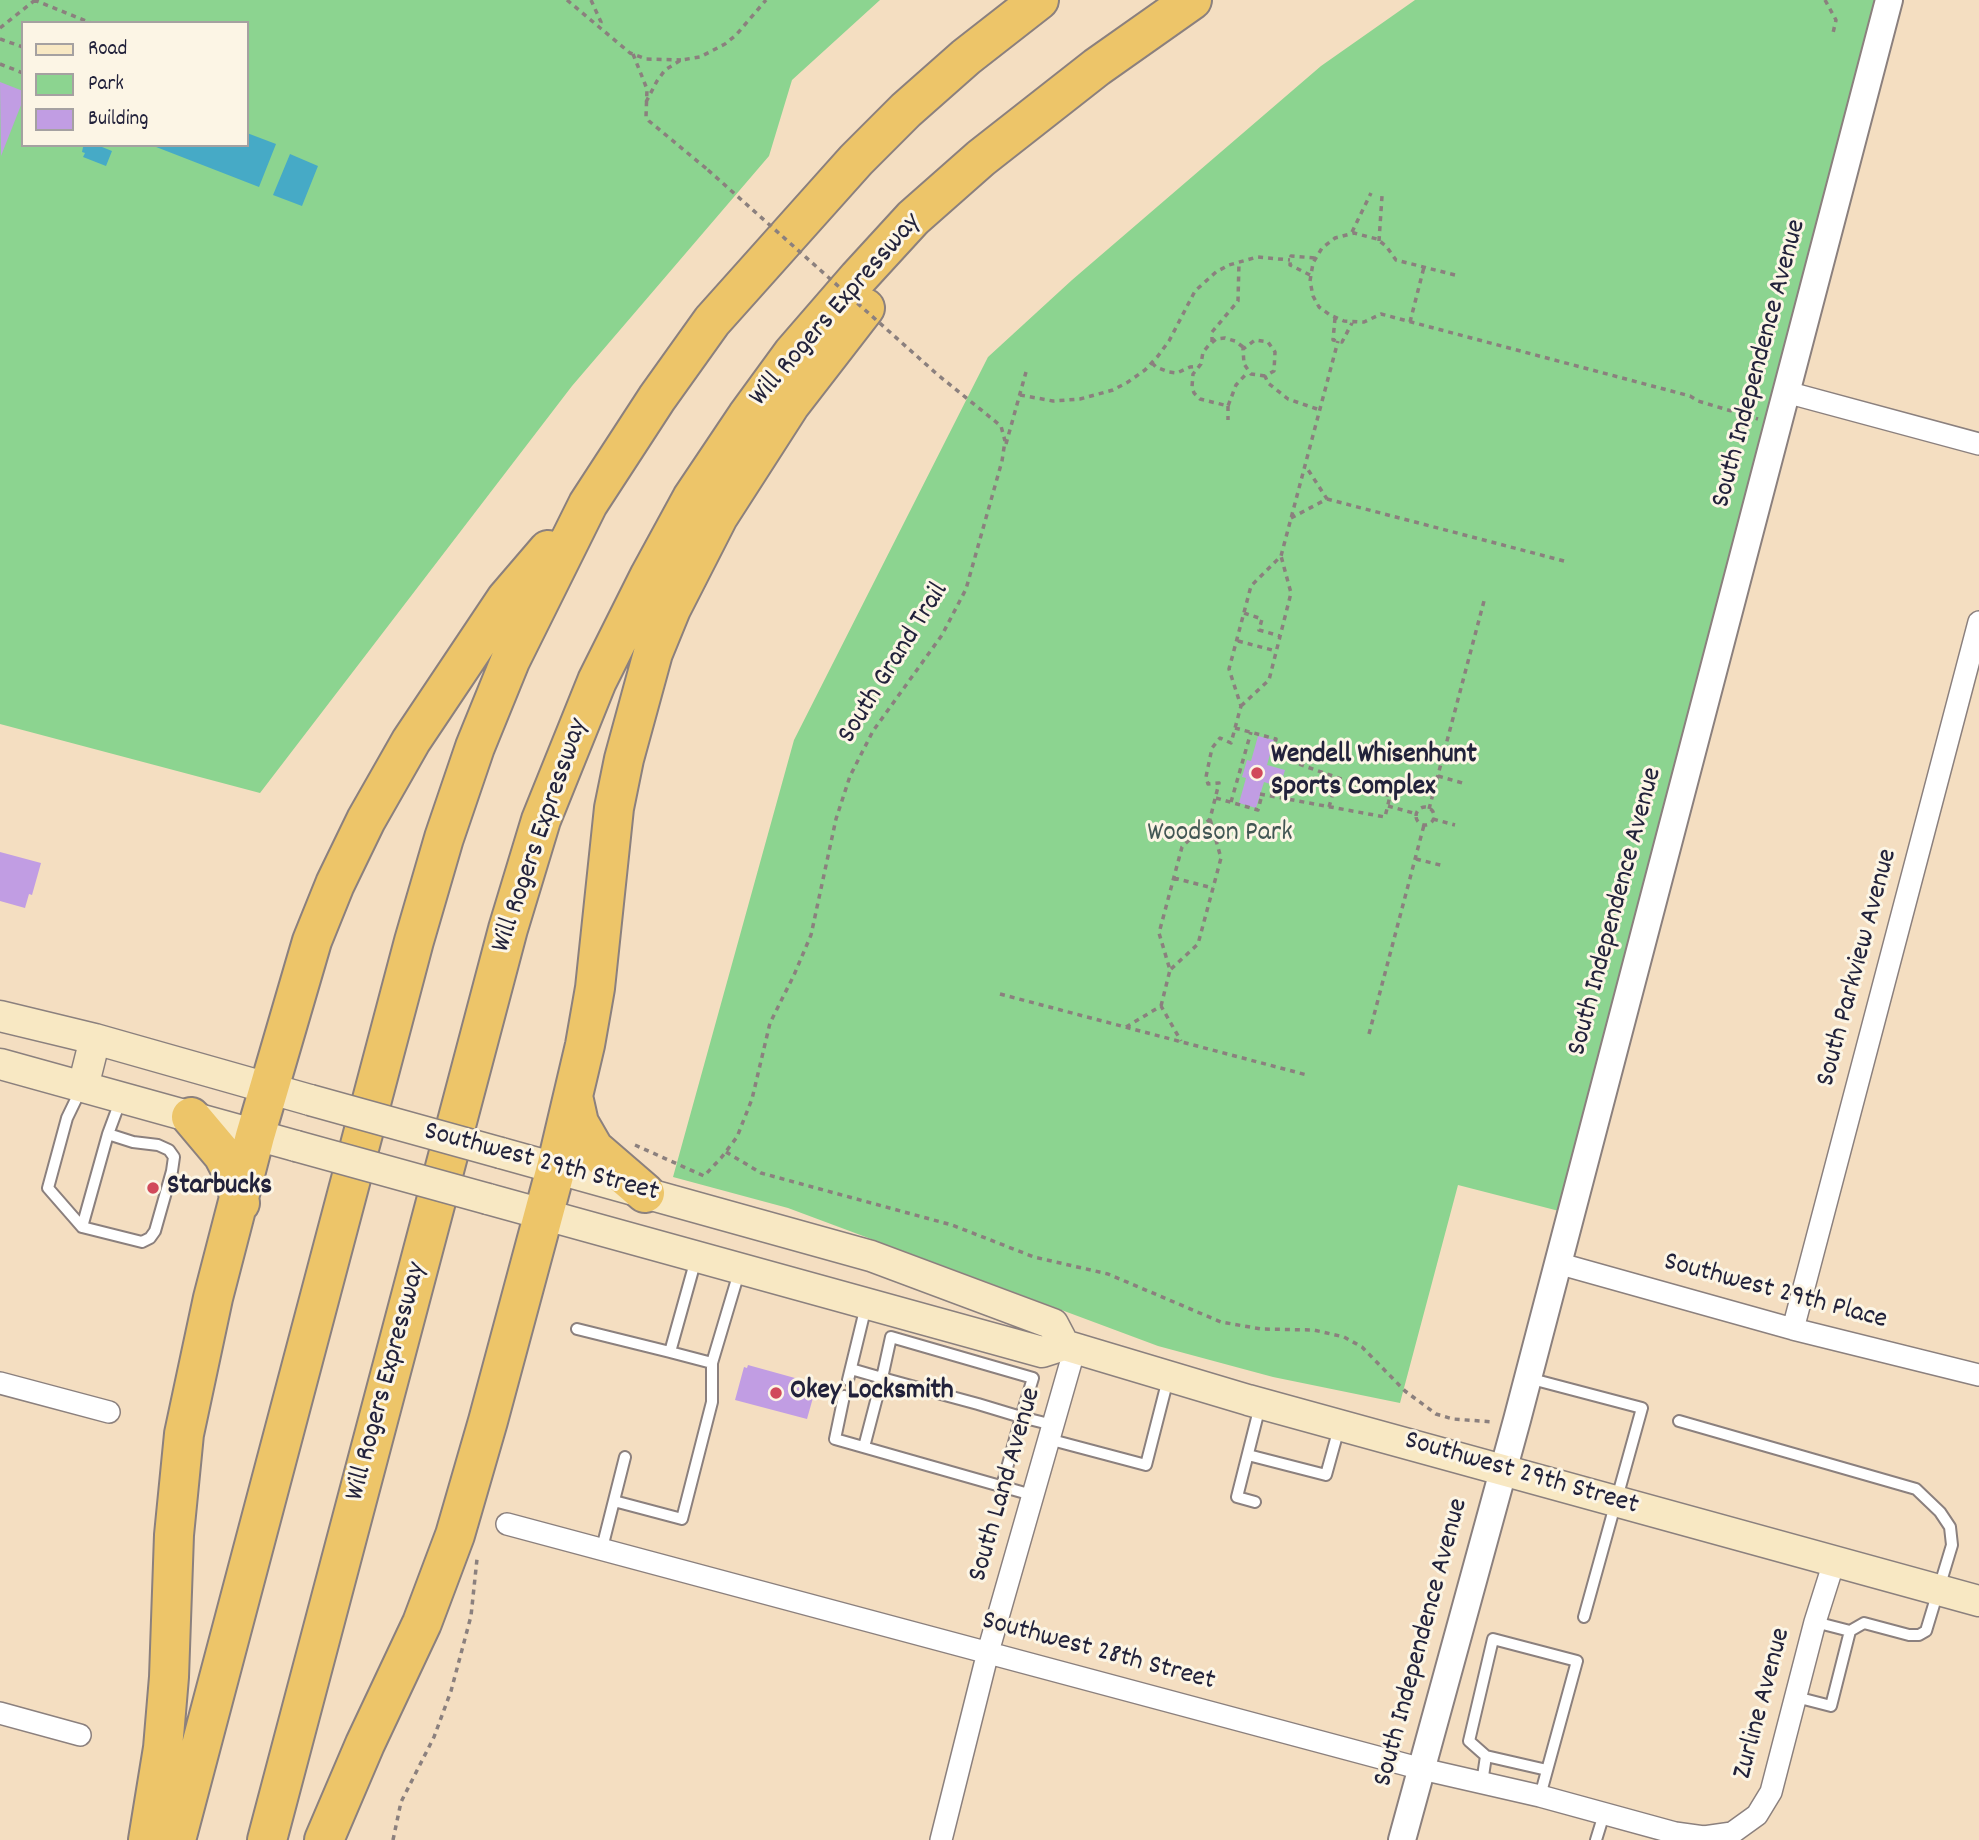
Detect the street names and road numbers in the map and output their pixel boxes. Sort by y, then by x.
street label: Will Rogers Expressway [744,208,930,414]
street label: South Independence Avenue [1706,216,1816,512]
street label: South Grand Trail [832,577,958,751]
street label: Will Rogers Expressway [486,715,598,957]
street label: South Independence Avenue [1562,764,1672,1060]
street label: South Parkview Avenue [1811,846,1907,1090]
street label: Southwest 29th Street [420,1117,662,1211]
street label: Southwest 29th Place [1660,1247,1890,1339]
street label: Will Rogers Expressway [340,1259,436,1505]
street label: South Land Avenue [963,1384,1051,1586]
street label: Southwest 29th Street [1400,1426,1642,1524]
street label: South Independence Avenue [1368,1495,1478,1791]
street label: Southwest 28th Street [978,1606,1218,1700]
street label: Zurline Avenue [1728,1625,1800,1783]

